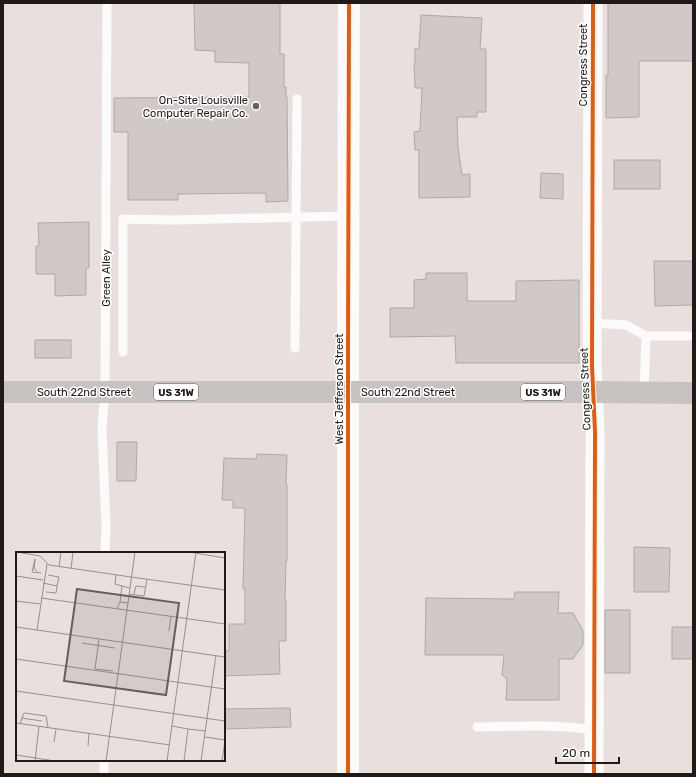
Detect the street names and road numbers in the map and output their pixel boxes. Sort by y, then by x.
street label: Congress Street [577,23,590,106]
street label: Green Alley [100,249,113,307]
street label: West Jefferson Street [333,333,346,445]
street label: Congress Street [578,347,593,431]
road number: US 31W [154,384,198,400]
road number: US 31W [521,384,565,400]
street label: South 22nd Street [37,386,132,399]
street label: South 22nd Street [361,386,456,399]

